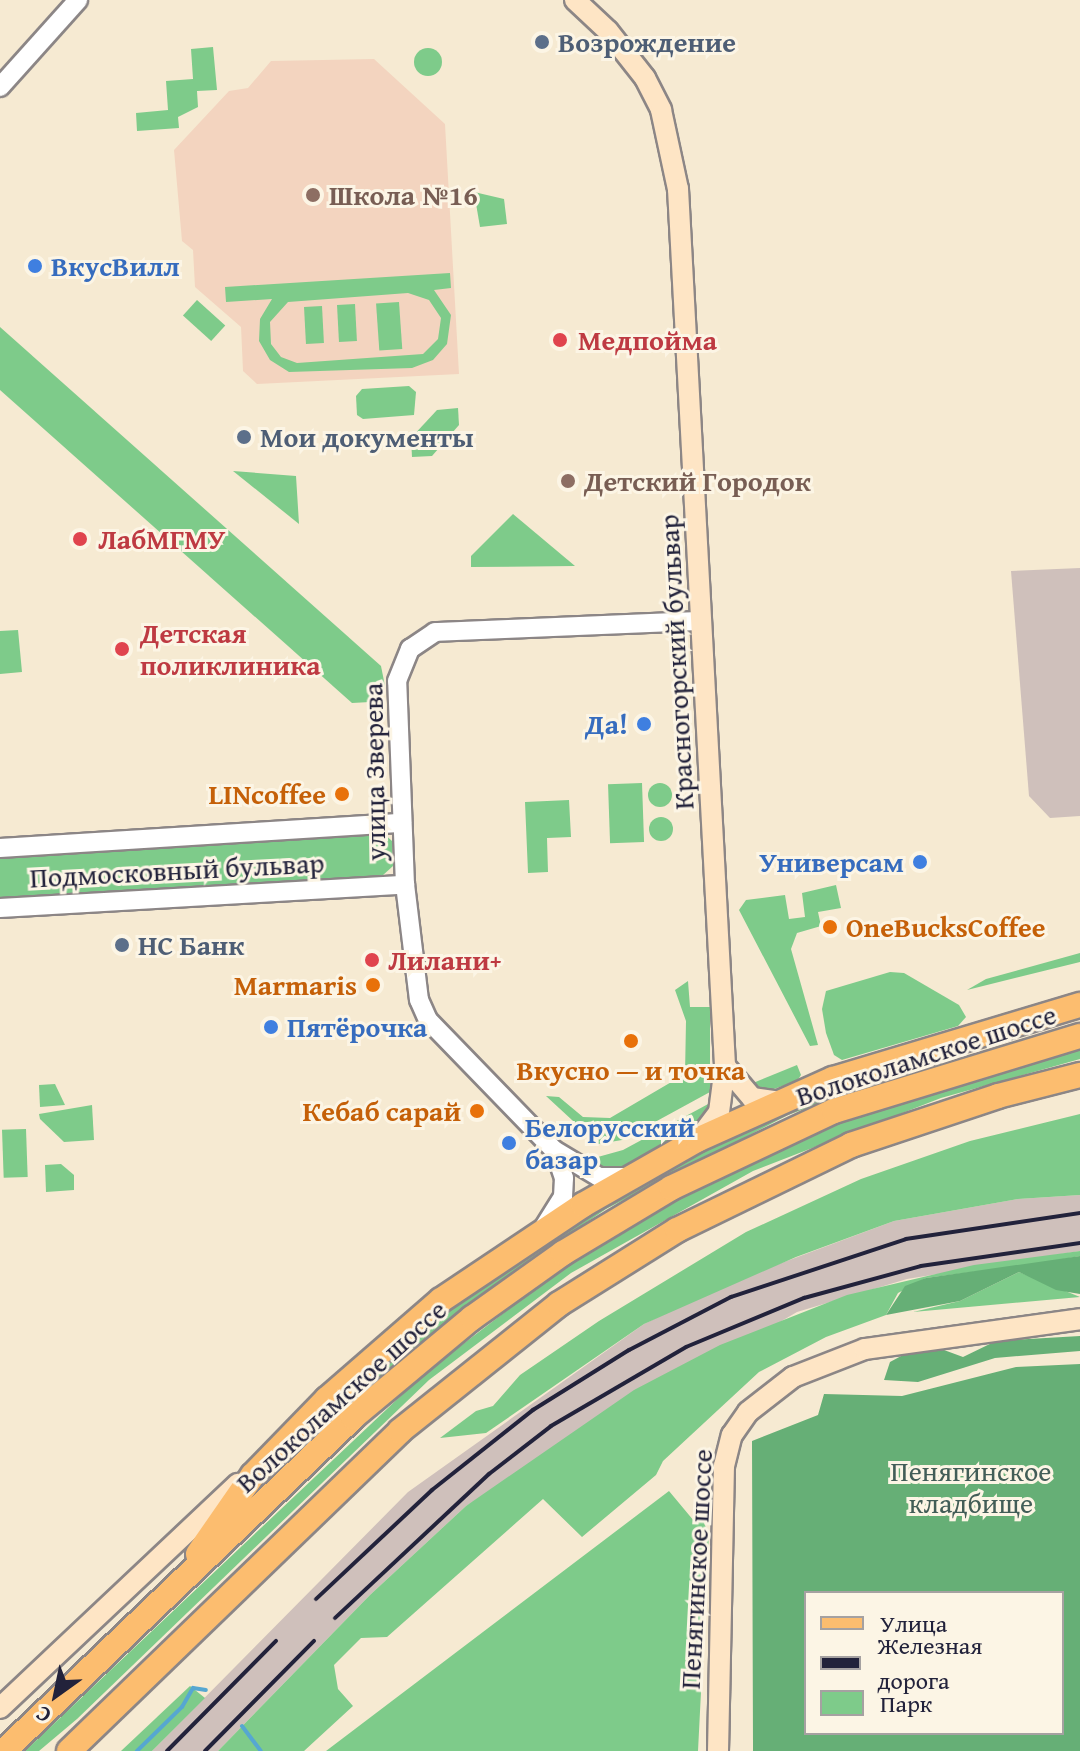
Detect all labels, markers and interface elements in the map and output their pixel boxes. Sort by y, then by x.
place label: Возрождение [558,25,736,59]
marker: Возрождение [533,33,551,51]
place label: Школа №16 [329,178,478,212]
marker: Школа №16 [304,186,322,204]
place label: ВкусВилл [51,249,180,283]
marker: ВкусВилл [26,257,44,275]
place label: Медпойма [578,323,717,357]
marker: Медпойма [549,329,571,351]
place label: Мои документы [260,420,474,454]
marker: Мои документы [235,428,253,446]
place label: Детский Городок [584,464,811,498]
marker: Детский Городок [559,472,577,490]
street label: Красногорский бульвар [651,513,701,811]
place label: ЛабМГМУ [98,522,225,556]
marker: ЛабМГМУ [69,528,91,550]
place label: Детская поликлиника [140,616,321,682]
marker: Детская поликлиника [111,638,133,660]
street label: улица Зверева [356,683,392,861]
place label: Да! [585,707,628,741]
marker: Да! [635,715,653,733]
place label: LINcoffee [208,777,326,811]
marker: LINcoffee [333,785,351,803]
place label: Универсам [759,845,904,879]
street label: Подмосковный бульвар [29,846,325,894]
marker: Универсам [911,853,929,871]
place label: OneBucksCoffee [846,910,1046,944]
marker: OneBucksCoffee [821,918,839,936]
place label: НС Банк [138,928,244,962]
marker: НС Банк [113,936,131,954]
place label: Лилани+ [388,943,502,977]
marker: Лилани+ [363,951,381,969]
place label: Marmaris [234,968,357,1002]
marker: Marmaris [364,976,382,994]
street label: Волоколамское шоссе [792,997,1060,1113]
place label: Пятёрочка [287,1010,427,1044]
marker: Пятёрочка [262,1018,280,1036]
marker: Вкусно — и точка [622,1032,640,1050]
place label: Вкусно — и точка [517,1053,745,1087]
place label: Кебаб сарай [302,1094,461,1128]
marker: Кебаб сарай [468,1102,486,1120]
place label: Белорусский базар [525,1110,695,1176]
marker: Белорусский базар [500,1134,518,1152]
street label: Волоколамское шоссе [229,1293,453,1499]
street label: Пенягинское шоссе [673,1448,719,1690]
park label: Пенягинское кладбище [891,1454,1051,1520]
legend [804,1591,1064,1735]
text: Улица [880,1606,947,1641]
text: Железная дорога [877,1628,982,1698]
north arrow [16,1655,96,1735]
text: Парк [880,1686,932,1721]
text: С [29,1698,57,1732]

